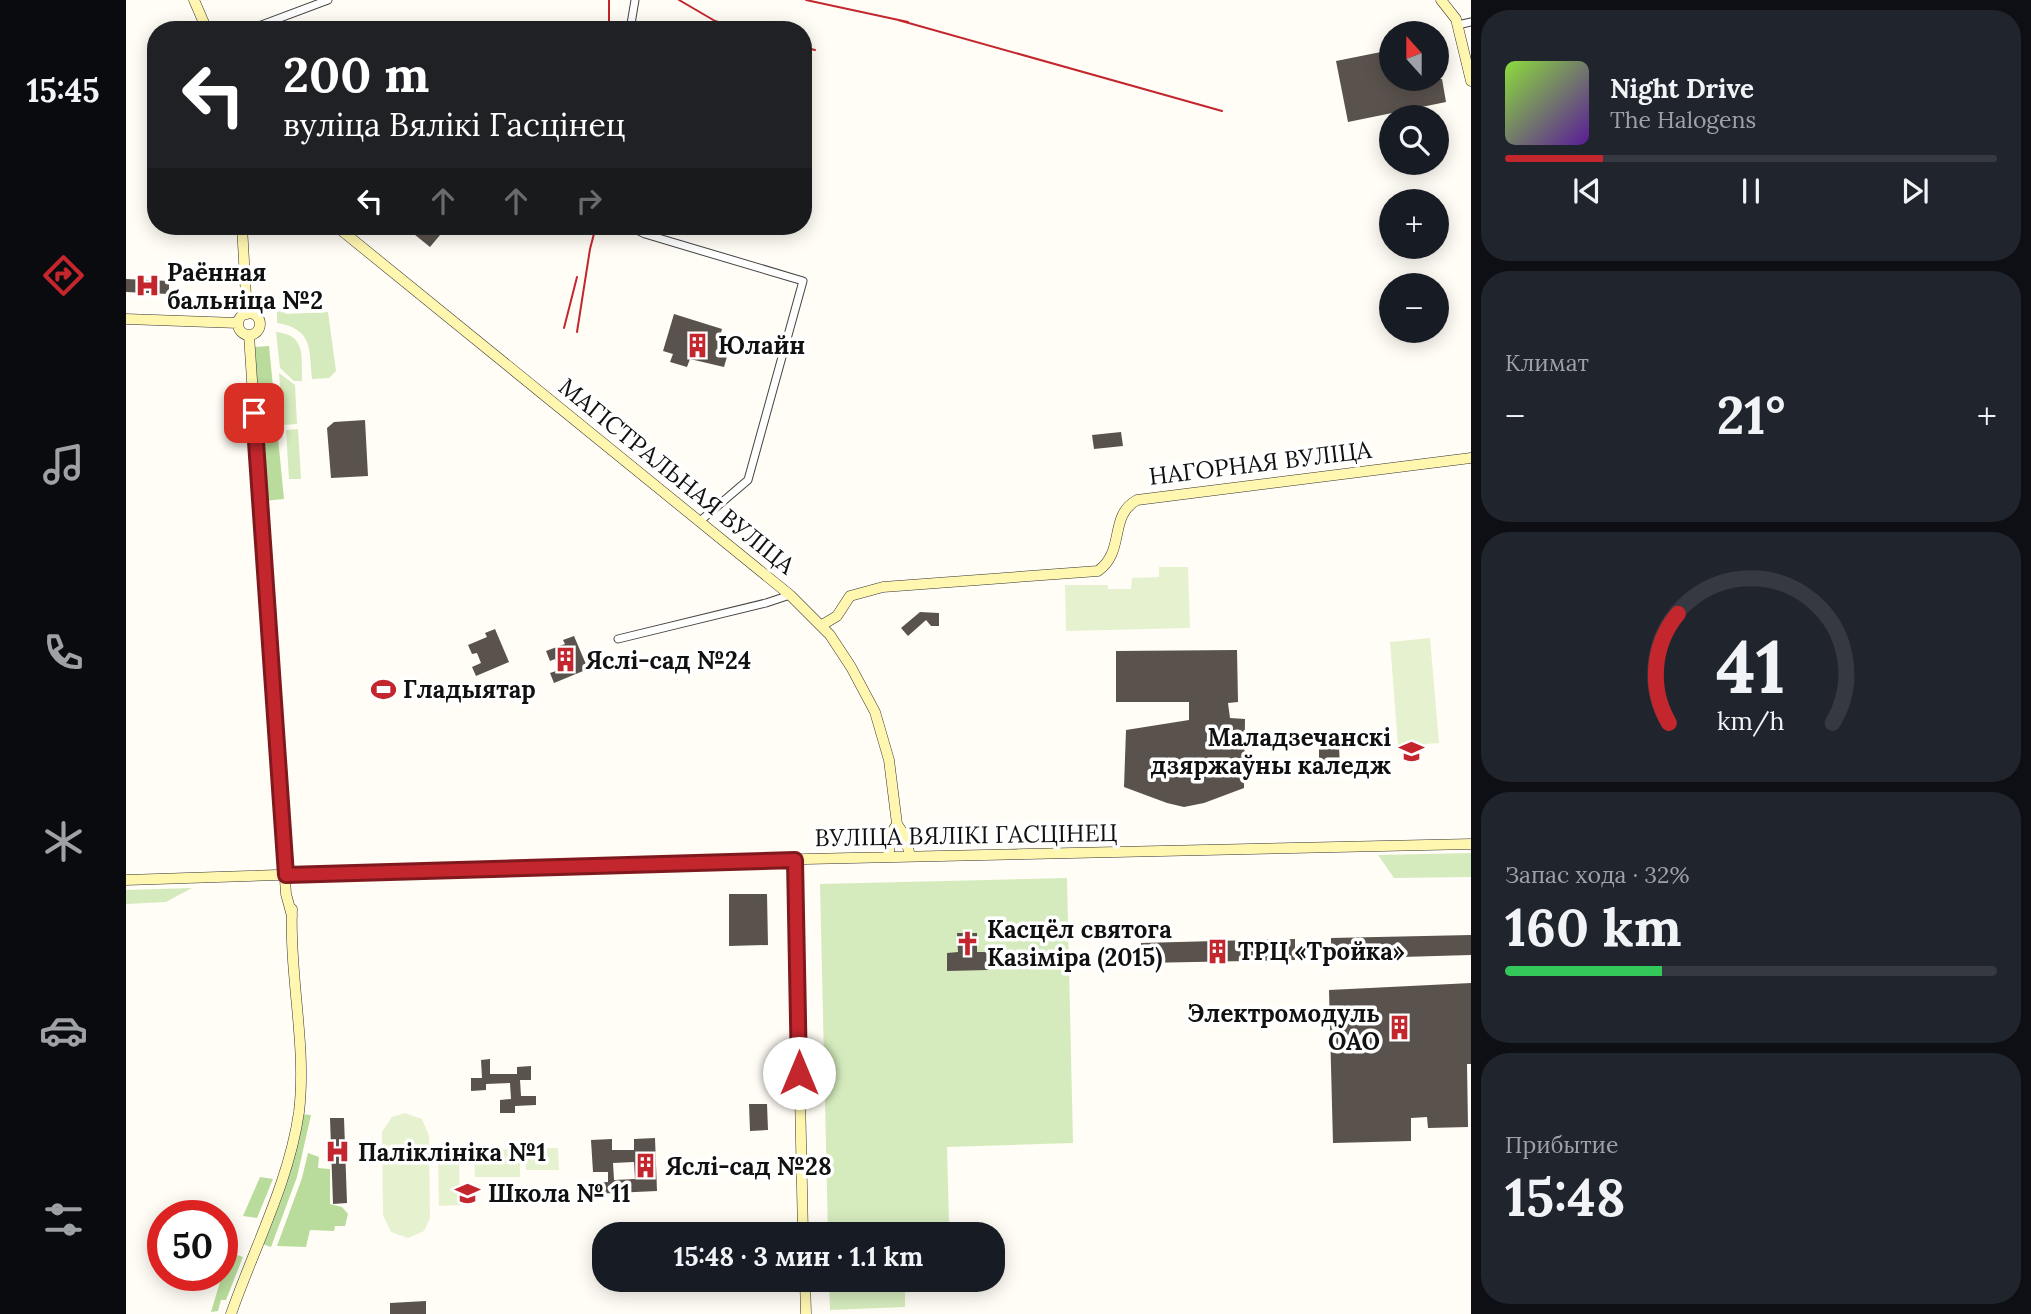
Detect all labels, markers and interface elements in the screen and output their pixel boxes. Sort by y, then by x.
north arrow [1379,21,1449,91]
map controls [1379,21,1449,343]
text: 200 m [283,43,429,105]
icon: left [168,49,259,140]
text: 15:45 [26,70,100,111]
text: Night Drive [1610,72,1754,105]
text: вуліца Вялікі Гасцінец [283,104,625,145]
button: search [1379,105,1449,175]
text: The Halogens [1610,105,1756,134]
icon: previous [1568,172,1606,210]
icon: pause [1732,172,1770,210]
icon: next [1896,172,1934,210]
icon: left [351,182,389,220]
icon: ahead [424,182,462,220]
icon: ahead [497,182,535,220]
icon: right [570,182,608,220]
button: + [1379,189,1449,259]
icon: directions [39,251,88,300]
place label: Раённая бальніца №2 [167,257,323,316]
hospital icon: Раённая бальніца №2 [133,272,161,300]
button: − [1379,273,1449,343]
place label: Юлайн [718,330,805,361]
building icon: Юлайн [684,331,712,359]
text: Климат [1505,348,1589,377]
street label: МАГІСТРАЛЬНАЯ ВУЛІЦА [553,371,802,581]
text: 21° [1717,382,1785,448]
pin [224,383,284,443]
text: − [1505,392,1525,440]
text: + [1977,392,1997,440]
icon: arrive [235,394,273,432]
street label: НАГОРНАЯ ВУЛІЦА [1147,434,1374,492]
icon: music [39,440,88,489]
text: 41 [1716,620,1786,713]
icon: phone [39,628,88,677]
place label: Яслі-сад №24 [585,645,751,676]
building icon: Яслі-сад №24 [551,646,579,674]
place label: Гладыятар [403,674,536,705]
sports icon: Гладыятар [369,675,397,703]
text: km/h [1717,705,1785,737]
place label: Маладзечанскі дзяржаўны каледж [1151,722,1391,781]
school or university icon: Маладзечанскі дзяржаўны каледж [1397,737,1425,765]
icon: climate [39,817,88,866]
street label: ВУЛІЦА ВЯЛІКІ ГАСЦІНЕЦ [814,817,1118,853]
text: Запас хода · 32% [1505,860,1689,889]
text: 160 km [1505,894,1682,960]
place label: Касцёл святога Казіміра (2015) [987,914,1172,973]
church icon: Касцёл святога Казіміра (2015) [953,929,981,957]
place label: ТРЦ «Тройка» [1238,936,1405,967]
building icon: ТРЦ «Тройка» [1204,937,1232,965]
place label: Электромодуль ОАО [1188,998,1380,1057]
icon: car [39,1006,88,1055]
building icon: Электромодуль ОАО [1386,1013,1414,1041]
position arrow [762,1036,836,1110]
text: Прибытие [1505,1130,1619,1159]
place label: Паліклініка №1 [358,1137,546,1168]
hospital icon: Паліклініка №1 [324,1138,352,1166]
place label: Яслі-сад №28 [665,1151,832,1182]
building icon: Яслі-сад №28 [631,1152,659,1180]
text: 15:48 [1505,1164,1625,1230]
place label: Школа № 11 [488,1178,630,1209]
school or university icon: Школа № 11 [454,1179,482,1207]
icon: filters [39,1195,88,1244]
speed limit sign: 50 [147,1200,238,1291]
text: 15:48 · 3 мин · 1.1 km [674,1240,923,1273]

